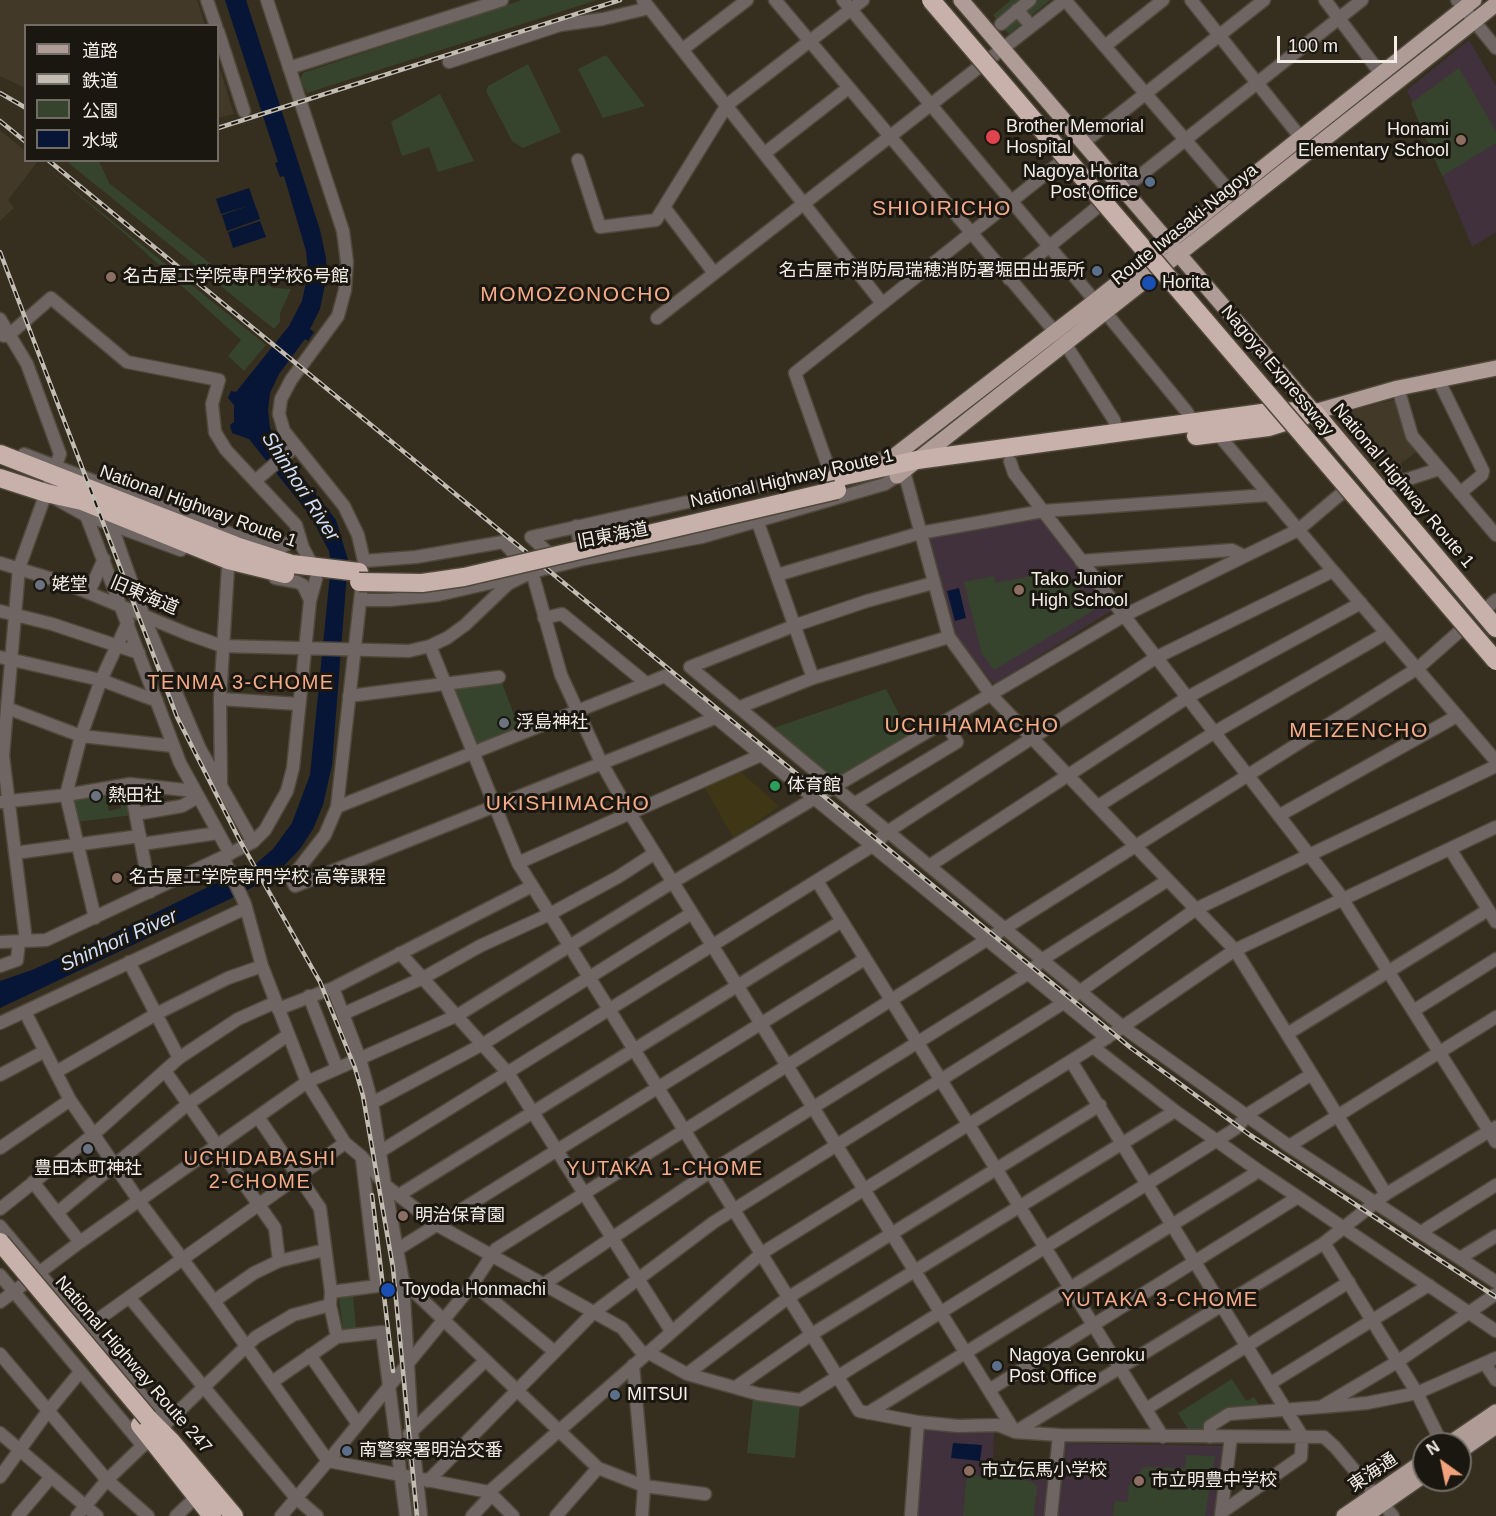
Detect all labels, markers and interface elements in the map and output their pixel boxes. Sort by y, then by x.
legend [24,24,219,162]
scale bar [1280,24,1400,62]
text: 100 m [1288,36,1338,56]
text: 道路 [82,41,118,61]
text: 鉄道 [82,71,118,91]
text: 公園 [82,101,118,121]
place label: Brother Memorial Hospital [1006,116,1144,158]
place label: Honami Elementary School [1298,119,1449,162]
marker: Brother Memorial Hospital [984,128,1002,146]
text: 水域 [82,131,118,151]
marker: Honami Elementary School [1454,133,1468,147]
street label: Route Iwasaki-Nagoya [1108,160,1262,290]
place label: Nagoya Horita Post Office [1023,161,1138,204]
marker: Nagoya Horita Post Office [1143,175,1157,189]
district label: SHIOIRICHO [872,196,1012,222]
place label: 名古屋市消防局瑞穂消防署堀田出張所 [779,260,1085,282]
marker: 名古屋市消防局瑞穂消防署堀田出張所 [1090,264,1104,278]
place label: 名古屋工学院専門学校6号館 [123,266,349,288]
marker: 名古屋工学院専門学校6号館 [104,270,118,284]
place label: Horita [1162,272,1210,294]
marker: Horita [1140,274,1158,292]
district label: MOMOZONOCHO [480,282,672,308]
street label: Nagoya Expressway [1216,301,1338,441]
street label: National Highway Route 1 [1328,399,1478,573]
water label: Shinhori River [256,428,344,546]
street label: National Highway Route 1 [688,445,896,513]
street label: National Highway Route 1 [97,461,299,553]
street label: 旧東海道 [576,519,650,553]
place label: Tako Junior High School [1031,569,1128,612]
street label: 旧東海道 [107,572,181,620]
place label: 姥堂 [52,574,88,596]
marker: 姥堂 [33,578,47,592]
marker: Tako Junior High School [1012,583,1026,597]
district label: TENMA 3-CHOME [147,671,335,695]
place label: 浮島神社 [516,712,588,734]
district label: UCHIHAMACHO [884,713,1060,739]
marker: 浮島神社 [497,716,511,730]
district label: MEIZENCHO [1289,718,1429,744]
place label: 体育館 [787,775,841,797]
marker: 体育館 [768,779,782,793]
place label: 熱田社 [108,785,162,807]
marker: 熱田社 [89,789,103,803]
district label: UKISHIMACHO [486,791,650,817]
place label: 名古屋工学院専門学校 高等課程 [129,867,386,889]
marker: 名古屋工学院専門学校 高等課程 [110,871,124,885]
water label: Shinhori River [57,904,181,978]
marker: 豊田本町神社 [81,1142,95,1156]
district label: UCHIDABASHI 2-CHOME [183,1147,337,1194]
district label: YUTAKA 1-CHOME [566,1157,764,1181]
place label: 豊田本町神社 [34,1158,142,1180]
place label: 明治保育園 [415,1205,505,1227]
marker: 明治保育園 [396,1209,410,1223]
street label: National Highway Route 247 [50,1272,216,1458]
place label: Toyoda Honmachi [402,1279,546,1301]
marker: Toyoda Honmachi [379,1281,397,1299]
district label: YUTAKA 3-CHOME [1061,1288,1259,1312]
place label: Nagoya Genroku Post Office [1009,1345,1145,1388]
marker: Nagoya Genroku Post Office [990,1359,1004,1373]
place label: MITSUI [627,1384,688,1406]
marker: MITSUI [608,1388,622,1402]
north arrow [1412,1432,1472,1492]
text: N [1424,1438,1442,1458]
place label: 南警察署明治交番 [359,1440,503,1462]
marker: 南警察署明治交番 [340,1444,354,1458]
street label: 東海通 [1345,1449,1401,1497]
place label: 市立伝馬小学校 [981,1460,1107,1482]
marker: 市立伝馬小学校 [962,1464,976,1478]
place label: 市立明豊中学校 [1151,1470,1277,1492]
marker: 市立明豊中学校 [1132,1474,1146,1488]

